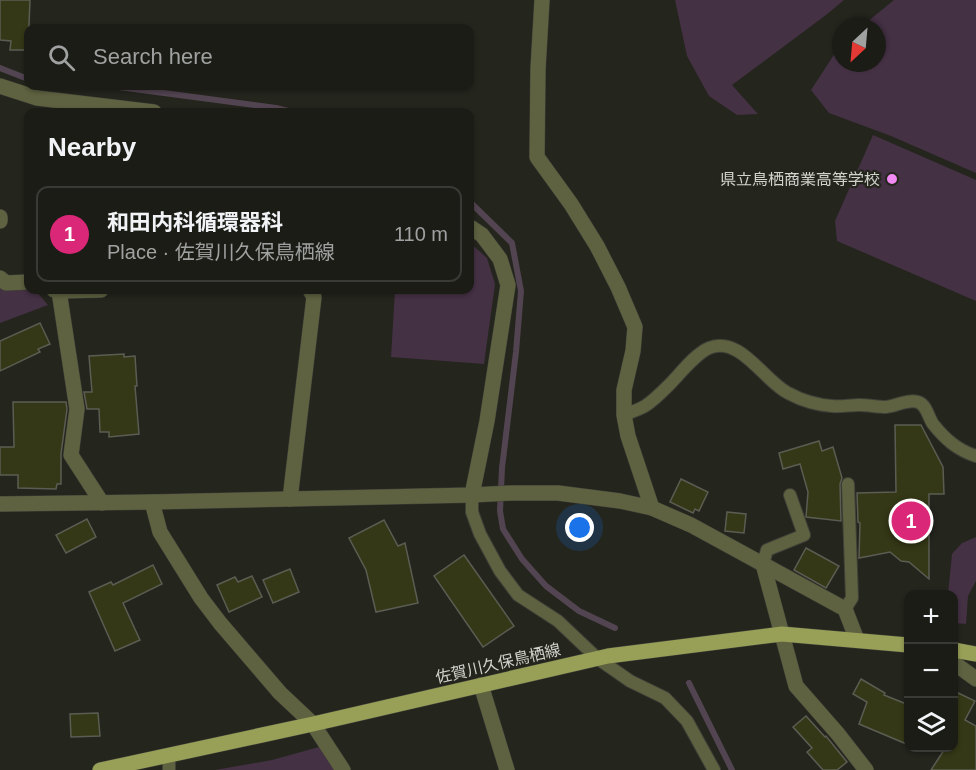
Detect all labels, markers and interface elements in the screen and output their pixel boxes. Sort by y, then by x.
north arrow [832,18,886,72]
search box [24,24,474,90]
icon: search [45,41,78,74]
text: Search here [93,44,213,69]
text: Nearby [48,132,136,162]
place label: 県立鳥栖商業高等学校 [720,171,880,188]
marker: 県立鳥栖商業高等学校 [885,172,899,186]
text: 和田内科循環器科 [107,210,283,235]
text: 1 [64,223,75,245]
text: 110 m [394,223,448,245]
text: Place · 佐賀川久保鳥栖線 [107,241,335,263]
pin: 1 [892,498,930,544]
your location [565,513,594,542]
map controls [904,590,958,752]
button: + [904,590,958,644]
street label: 佐賀川久保鳥栖線 [434,641,562,686]
button: − [904,644,958,698]
button: layers [904,698,958,752]

